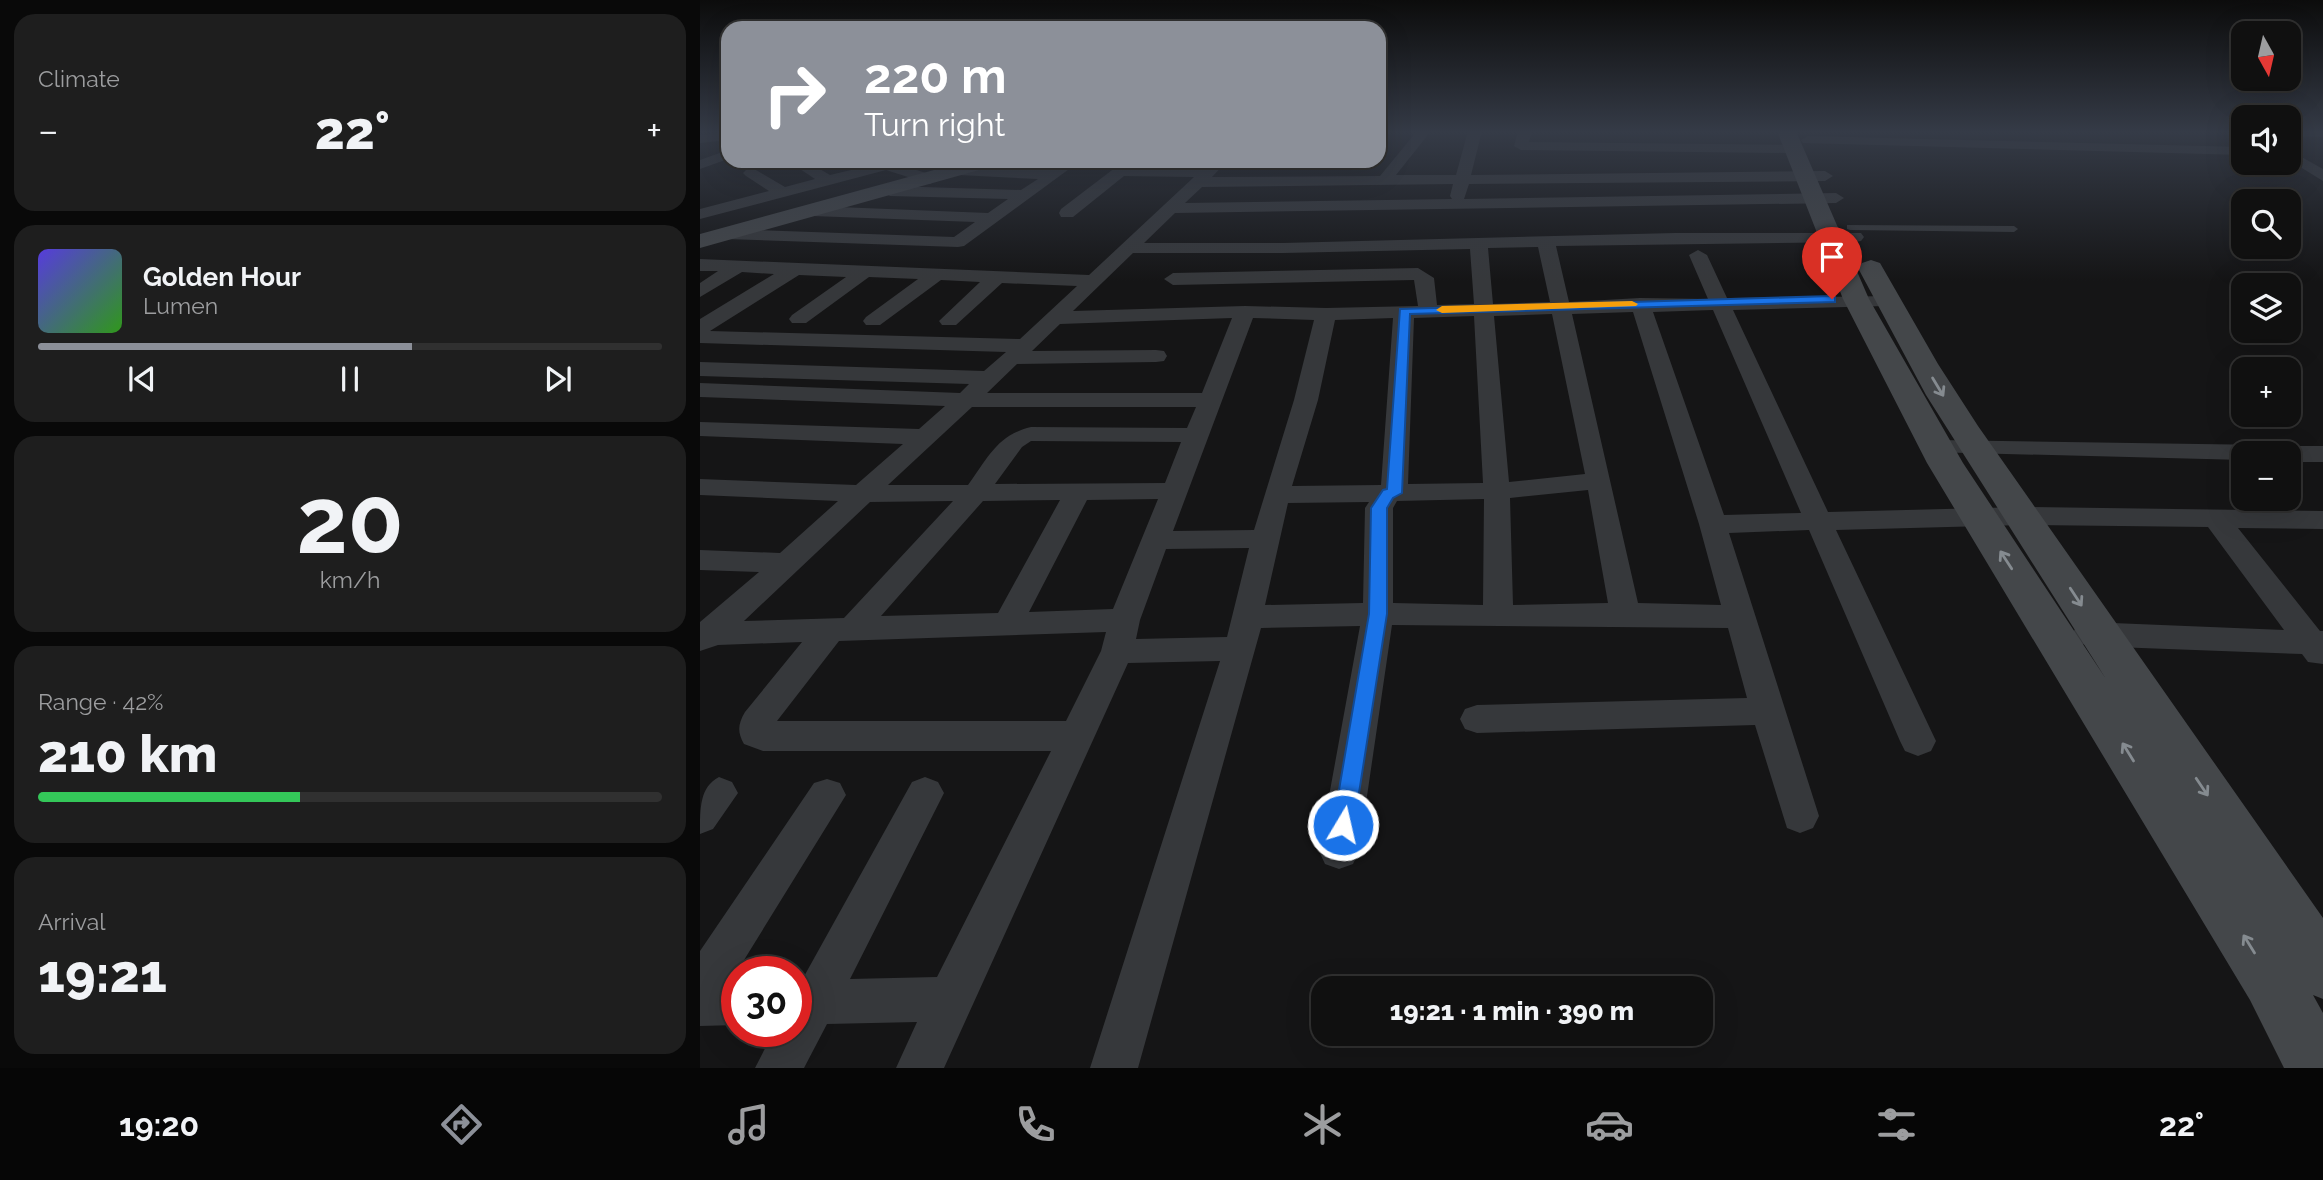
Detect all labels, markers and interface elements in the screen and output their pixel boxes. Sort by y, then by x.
north arrow [2231,21,2301,91]
map controls [2231,21,2301,511]
text: 220 m [864,47,1007,104]
icon: right [749,49,840,140]
text: Climate [38,65,120,92]
text: 22° [315,100,390,161]
button: sound [2231,105,2301,175]
text: Turn right [864,106,1005,143]
text: − [38,108,58,153]
text: + [646,108,662,153]
button: search [2231,189,2301,259]
pin [1802,227,1862,299]
icon: arrive [1813,238,1851,276]
text: Golden Hour [143,262,301,292]
button: layers [2231,273,2301,343]
text: Lumen [143,292,218,319]
button: + [2231,357,2301,427]
icon: previous [123,360,161,398]
icon: pause [331,360,369,398]
icon: next [539,360,577,398]
one-way arrow [1931,376,1945,396]
button: − [2231,441,2301,511]
text: 20 [296,467,404,574]
one-way arrow [1998,551,2013,570]
text: km/h [320,566,380,593]
one-way arrow [2069,587,2083,606]
text: Range · 42% [38,688,164,715]
text: 210 km [38,723,217,784]
one-way arrow [2120,743,2135,762]
one-way arrow [2194,777,2209,796]
position arrow [1306,788,1380,862]
text: Arrival [38,908,105,935]
one-way arrow [2242,935,2256,955]
text: 19:21 [38,943,167,1004]
speed limit sign: 30 [721,956,812,1047]
text: 19:21 · 1 min · 390 m [1390,996,1634,1026]
icon: directions [437,1100,486,1149]
icon: music [724,1100,773,1149]
icon: phone [1011,1100,1060,1149]
icon: climate [1298,1100,1347,1149]
icon: car [1585,1100,1634,1149]
icon: filters [1872,1100,1921,1149]
text: 19:20 [119,1106,199,1143]
text: 22° [2159,1106,2204,1143]

